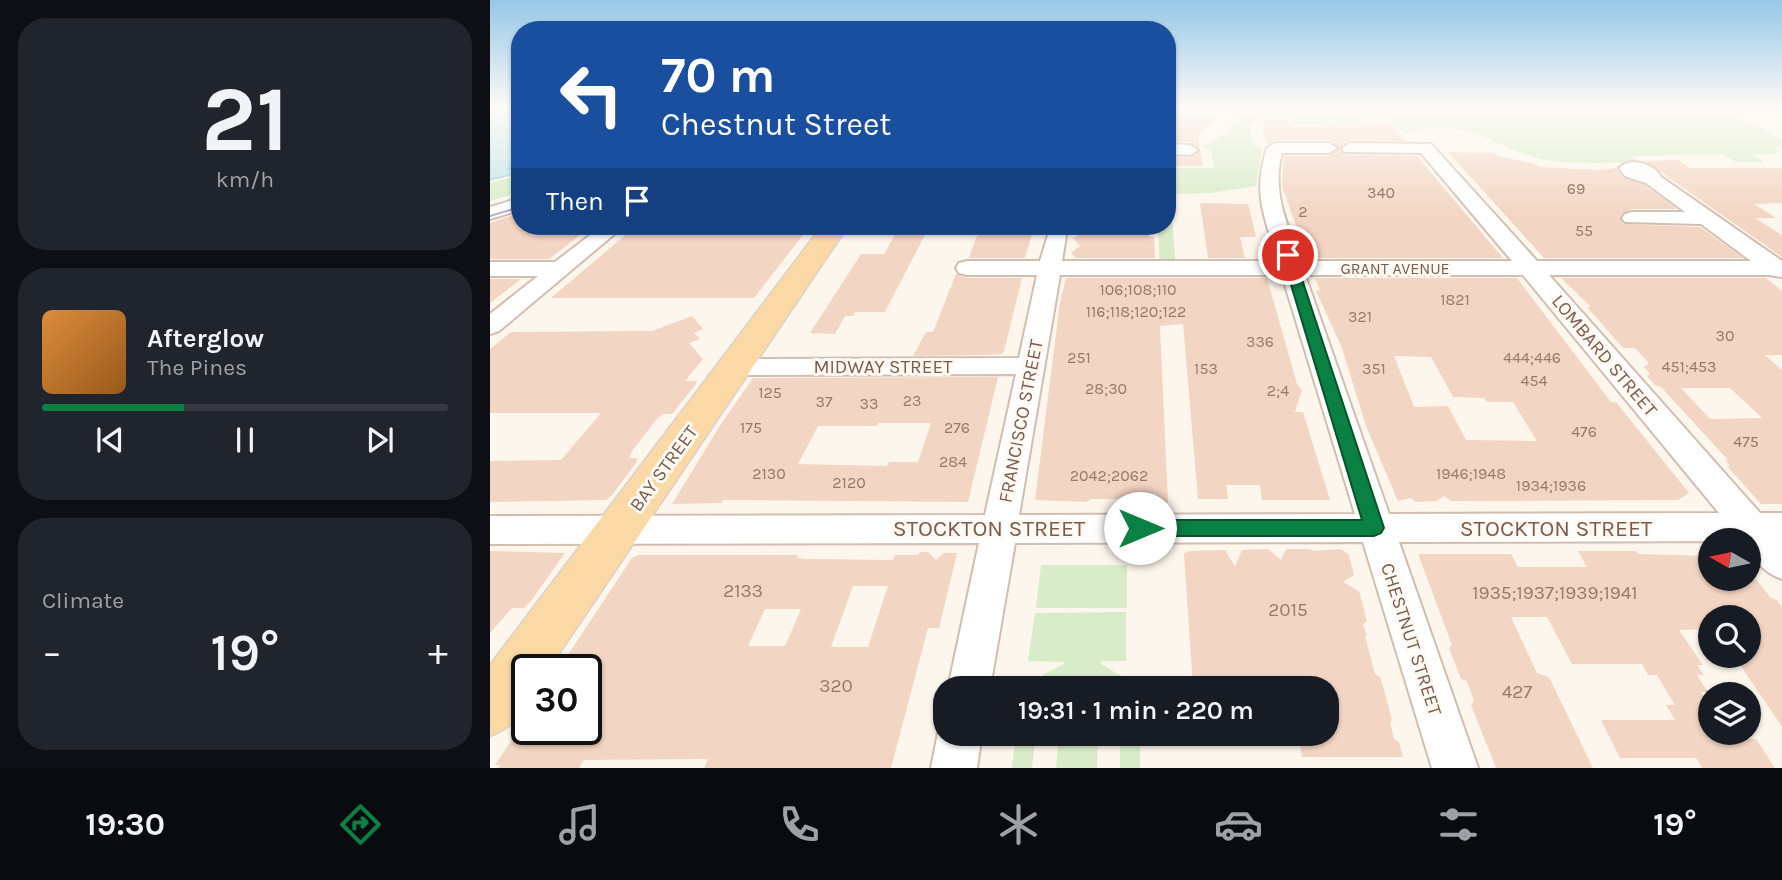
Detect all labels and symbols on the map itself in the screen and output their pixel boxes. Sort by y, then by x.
house number: 69 [1567,179,1585,198]
house number: 340 [1367,183,1395,202]
house number: 2 [1298,202,1308,221]
house number: 55 [1575,221,1593,240]
pin [1258,225,1318,285]
street label: GRANT AVENUE [1340,259,1450,278]
house number: 106;108;110 [1100,280,1176,299]
house number: 1821 [1440,290,1470,309]
street label: LOMBARD STREET [1547,290,1662,421]
house number: 116;118;120;122 [1086,302,1186,321]
house number: 321 [1348,307,1372,326]
house number: 30 [1716,326,1734,345]
house number: 336 [1246,332,1274,351]
street label: FRANCISCO STREET [994,337,1048,505]
house number: 251 [1067,348,1091,367]
house number: 444;446 [1503,348,1561,367]
street label: MIDWAY STREET [813,356,953,378]
house number: 451;453 [1662,357,1716,376]
house number: 153 [1194,359,1218,378]
house number: 351 [1362,359,1386,378]
house number: 454 [1521,371,1548,390]
house number: 28;30 [1085,379,1127,398]
house number: 2;4 [1267,381,1289,400]
house number: 125 [758,383,782,402]
house number: 23 [903,391,921,410]
house number: 37 [816,392,833,411]
house number: 33 [860,394,878,413]
house number: 175 [740,418,762,437]
house number: 276 [944,418,970,437]
street label: BAY STREET [625,421,703,516]
house number: 476 [1571,422,1597,441]
house number: 475 [1733,432,1759,451]
house number: 284 [939,452,967,471]
house number: 2130 [752,464,786,483]
house number: 1946;1948 [1436,464,1506,483]
house number: 2042;2062 [1070,466,1148,485]
house number: 2120 [832,473,866,492]
house number: 1934;1936 [1516,476,1586,495]
position arrow [1103,491,1177,565]
street label: STOCKTON STREET [893,515,1086,542]
street label: STOCKTON STREET [1460,515,1653,542]
north arrow [1698,528,1760,592]
street label: CHESTNUT STREET [1376,560,1446,719]
house number: 2133 [723,580,763,602]
house number: 1935;1937;1939;1941 [1472,582,1638,604]
house number: 2015 [1268,599,1308,621]
speed limit sign: 30 [511,654,602,745]
house number: 320 [819,675,853,697]
house number: 427 [1502,681,1532,703]

